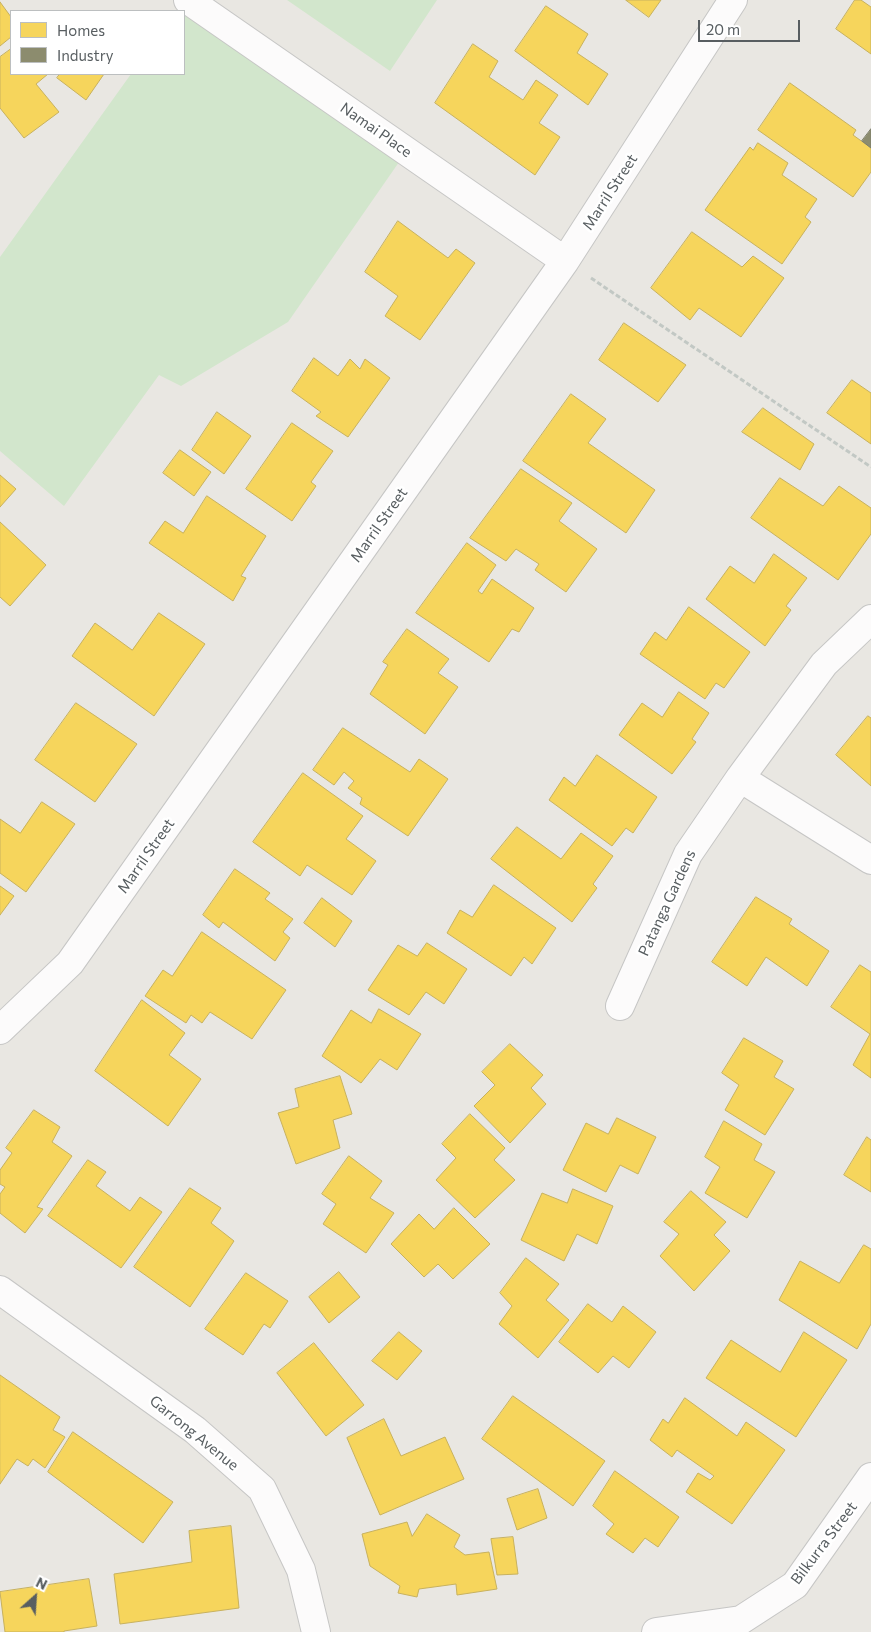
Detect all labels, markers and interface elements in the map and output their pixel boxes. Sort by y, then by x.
legend [10,10,185,75]
scale bar [701,10,804,42]
text: 20 m [706,20,740,38]
text: Homes [57,21,105,39]
text: Industry [57,46,114,64]
street label: Namai Place [337,99,415,161]
street label: Marril Street [579,151,641,233]
street label: Marril Street [347,484,411,566]
street label: Marril Street [114,815,178,897]
street label: Patanga Gardens [635,847,699,959]
street label: Garrong Avenue [146,1392,242,1474]
street label: Bilkurra Street [787,1498,861,1588]
north arrow [10,1572,60,1622]
text: N [33,1573,50,1593]

